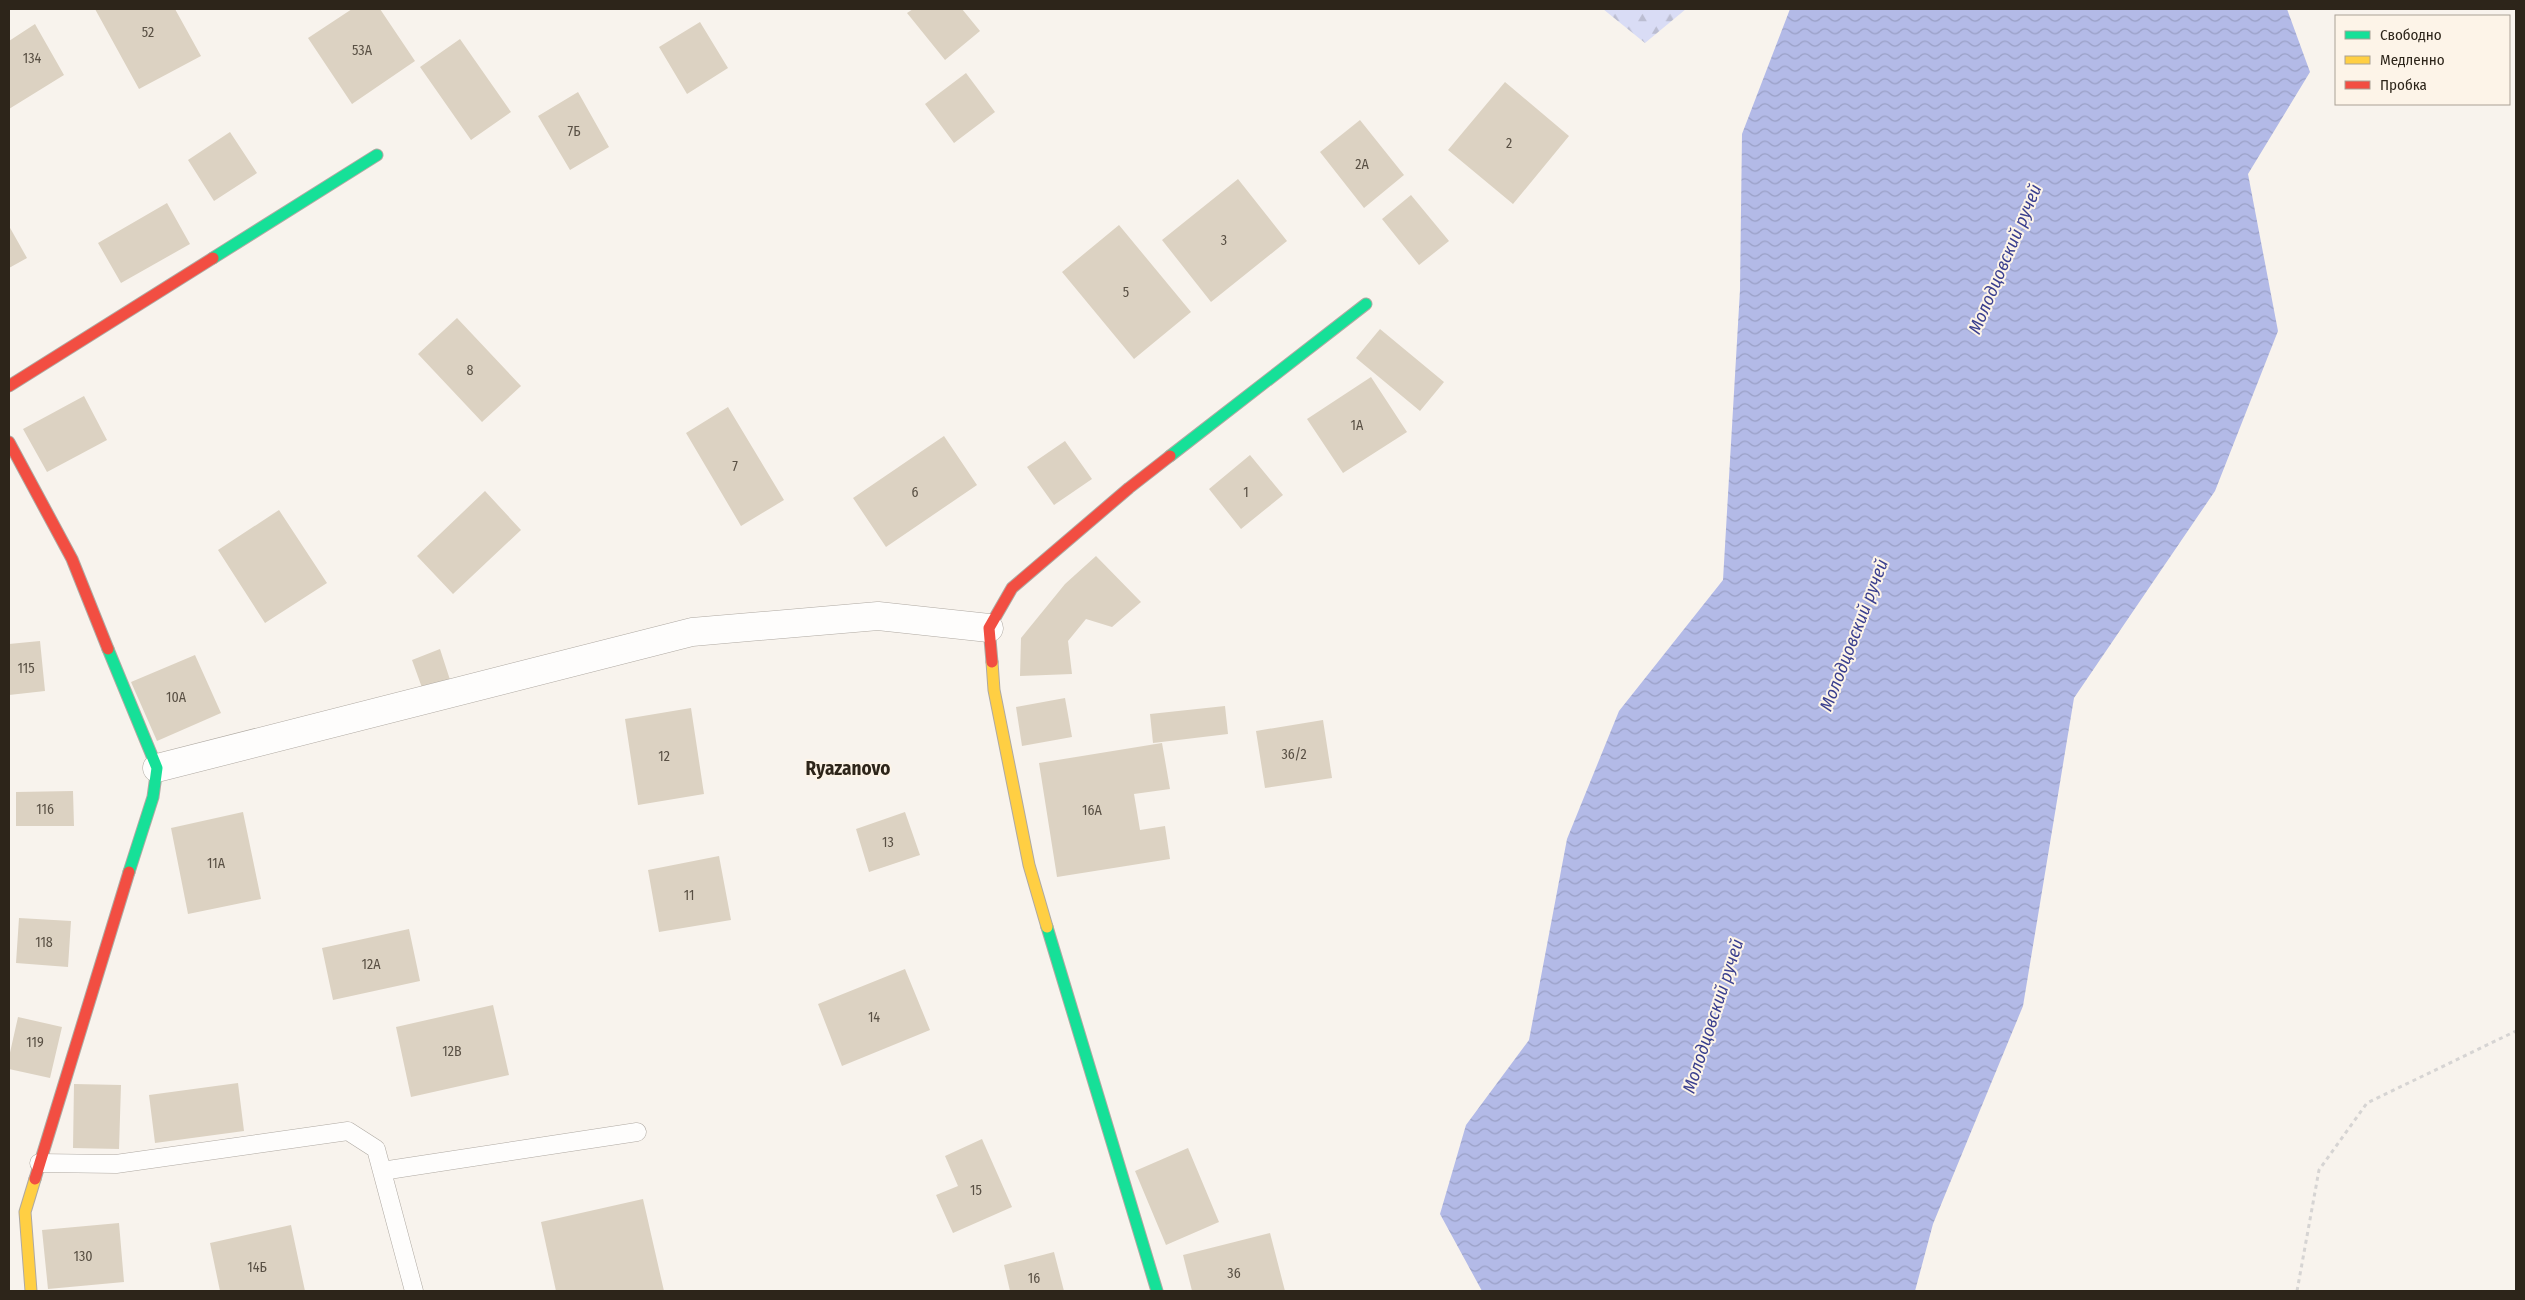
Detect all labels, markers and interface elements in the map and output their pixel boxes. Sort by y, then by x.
legend [2335,15,2510,105]
house number: 52 [142,24,154,41]
text: Свободно [2380,26,2442,44]
house number: 53А [352,42,373,59]
house number: 134 [23,50,41,67]
text: Медленно [2380,51,2445,69]
text: Пробка [2380,76,2427,94]
house number: 7Б [567,123,581,140]
house number: 2 [1506,135,1512,152]
house number: 2А [1355,156,1369,173]
water label: Молодцовский ручей [1963,181,2047,337]
house number: 3 [1221,232,1227,249]
house number: 5 [1123,284,1129,301]
house number: 8 [467,362,474,379]
house number: 1А [1351,417,1364,434]
house number: 7 [732,458,738,475]
house number: 6 [912,484,919,501]
house number: 1 [1243,484,1249,501]
water label: Молодцовский ручей [1815,556,1893,714]
house number: 115 [17,660,35,677]
house number: 10А [166,689,187,706]
house number: 36/2 [1281,746,1307,763]
house number: 12 [658,748,670,765]
district label: Ryazanovo [806,757,890,780]
house number: 116 [36,801,54,818]
house number: 16А [1082,802,1103,819]
house number: 13 [882,834,894,851]
house number: 11А [207,855,226,872]
house number: 11 [684,887,694,904]
house number: 118 [35,934,53,951]
water label: Молодцовский ручей [1678,936,1748,1096]
house number: 12А [362,956,381,973]
house number: 14 [868,1009,880,1026]
house number: 119 [26,1034,44,1051]
house number: 12В [442,1043,462,1060]
house number: 15 [970,1182,982,1199]
house number: 130 [73,1248,93,1265]
house number: 14Б [247,1259,267,1276]
house number: 36 [1227,1265,1241,1282]
house number: 16 [1028,1270,1040,1287]

